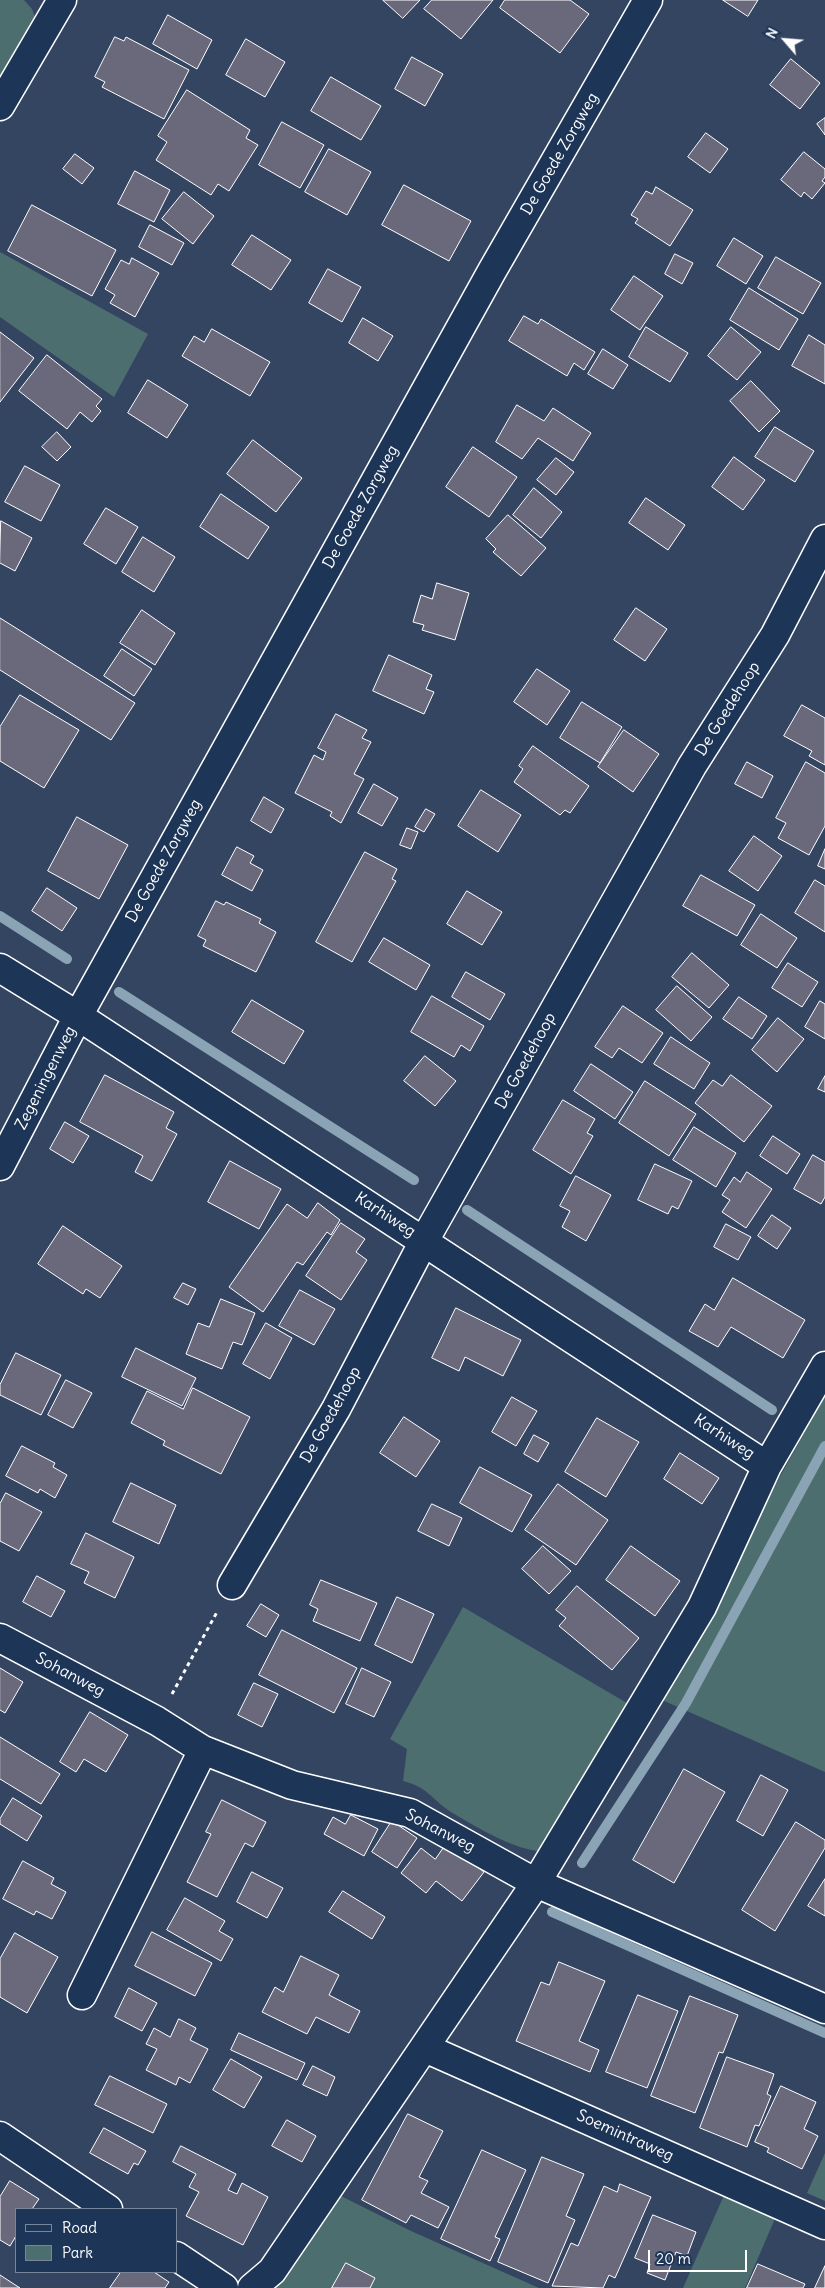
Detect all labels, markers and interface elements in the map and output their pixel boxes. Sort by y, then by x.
north arrow [760,15,810,65]
text: N [761,25,782,42]
street label: De Goede Zorgweg [517,90,603,218]
street label: De Goede Zorgweg [319,442,403,572]
street label: De Goedehoop [691,658,765,760]
street label: De Goede Zorgweg [122,796,206,926]
street label: De Goedehoop [492,1009,560,1113]
street label: Zegeningenweg [12,1023,80,1133]
street label: Karhiweg [351,1188,419,1242]
street label: De Goedehoop [297,1363,365,1467]
street label: Karhiweg [690,1410,758,1464]
street label: Sohanweg [32,1649,108,1701]
street label: Sohanweg [402,1805,478,1857]
street label: Soemintraweg [573,2106,677,2166]
legend [15,2208,178,2273]
text: Road [62,2218,97,2237]
scale bar [650,2240,749,2272]
text: Park [62,2243,93,2262]
text: 20 m [656,2249,691,2268]

